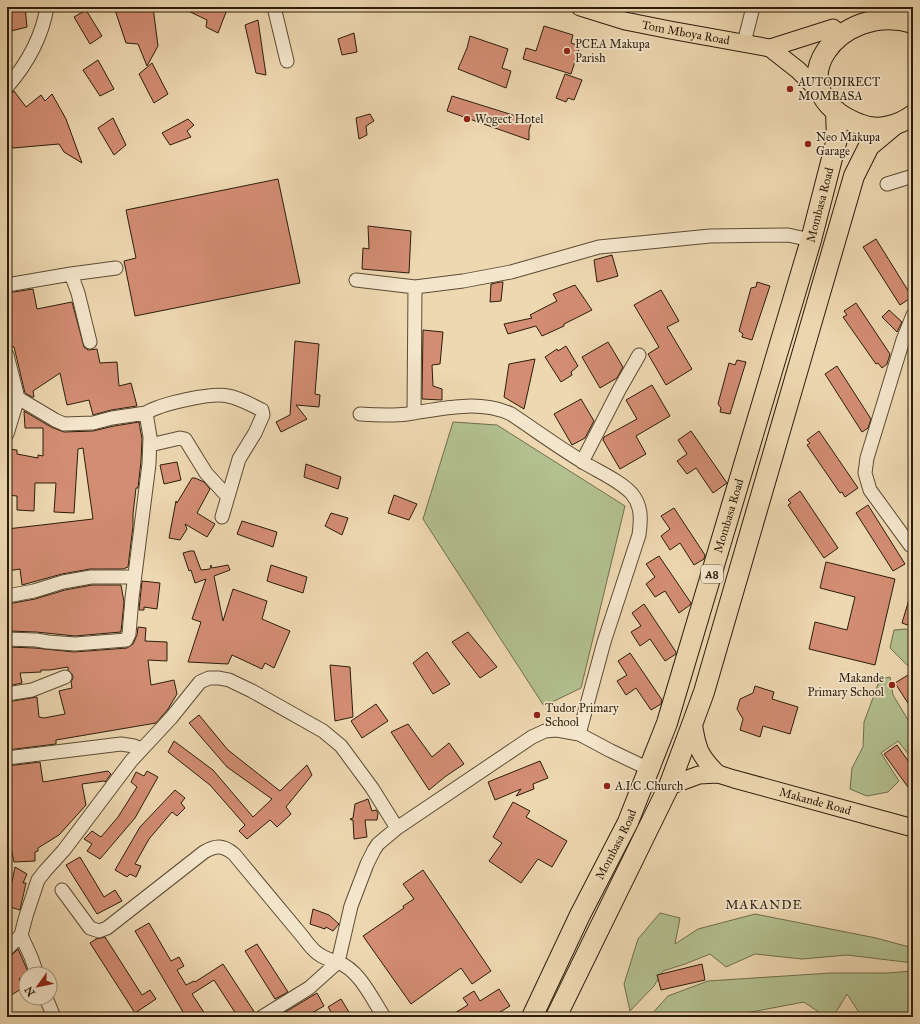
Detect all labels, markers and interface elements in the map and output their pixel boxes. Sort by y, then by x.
street label: Tom Mboya Road [641,18,731,48]
place label: PCEA Makupa Parish [575,37,651,65]
marker: PCEA Makupa Parish [562,46,572,56]
place label: AUTODIRECT MOMBASA [797,75,880,103]
marker: AUTODIRECT MOMBASA [785,84,795,94]
place label: Wogect Hotel [475,112,544,127]
marker: Wogect Hotel [462,114,472,124]
place label: Neo Makupa Garage [816,130,881,159]
marker: Neo Makupa Garage [803,139,813,149]
street label: Mombasa Road [804,166,836,244]
street label: Mombasa Road [711,477,746,555]
road number: A8 [701,565,723,583]
place label: Makande Primary School [807,671,885,699]
marker: Makande Primary School [887,680,897,690]
place label: Tudor Primary School [545,701,619,729]
marker: Tudor Primary School [532,710,542,720]
place label: A.I.C .Church [614,779,684,793]
marker: A.I.C .Church [602,781,612,791]
street label: Makande Road [778,785,853,818]
street label: Mombasa Road [592,807,639,882]
district label: MAKANDE [725,897,803,913]
north arrow [18,966,58,1006]
text: N [22,983,38,999]

